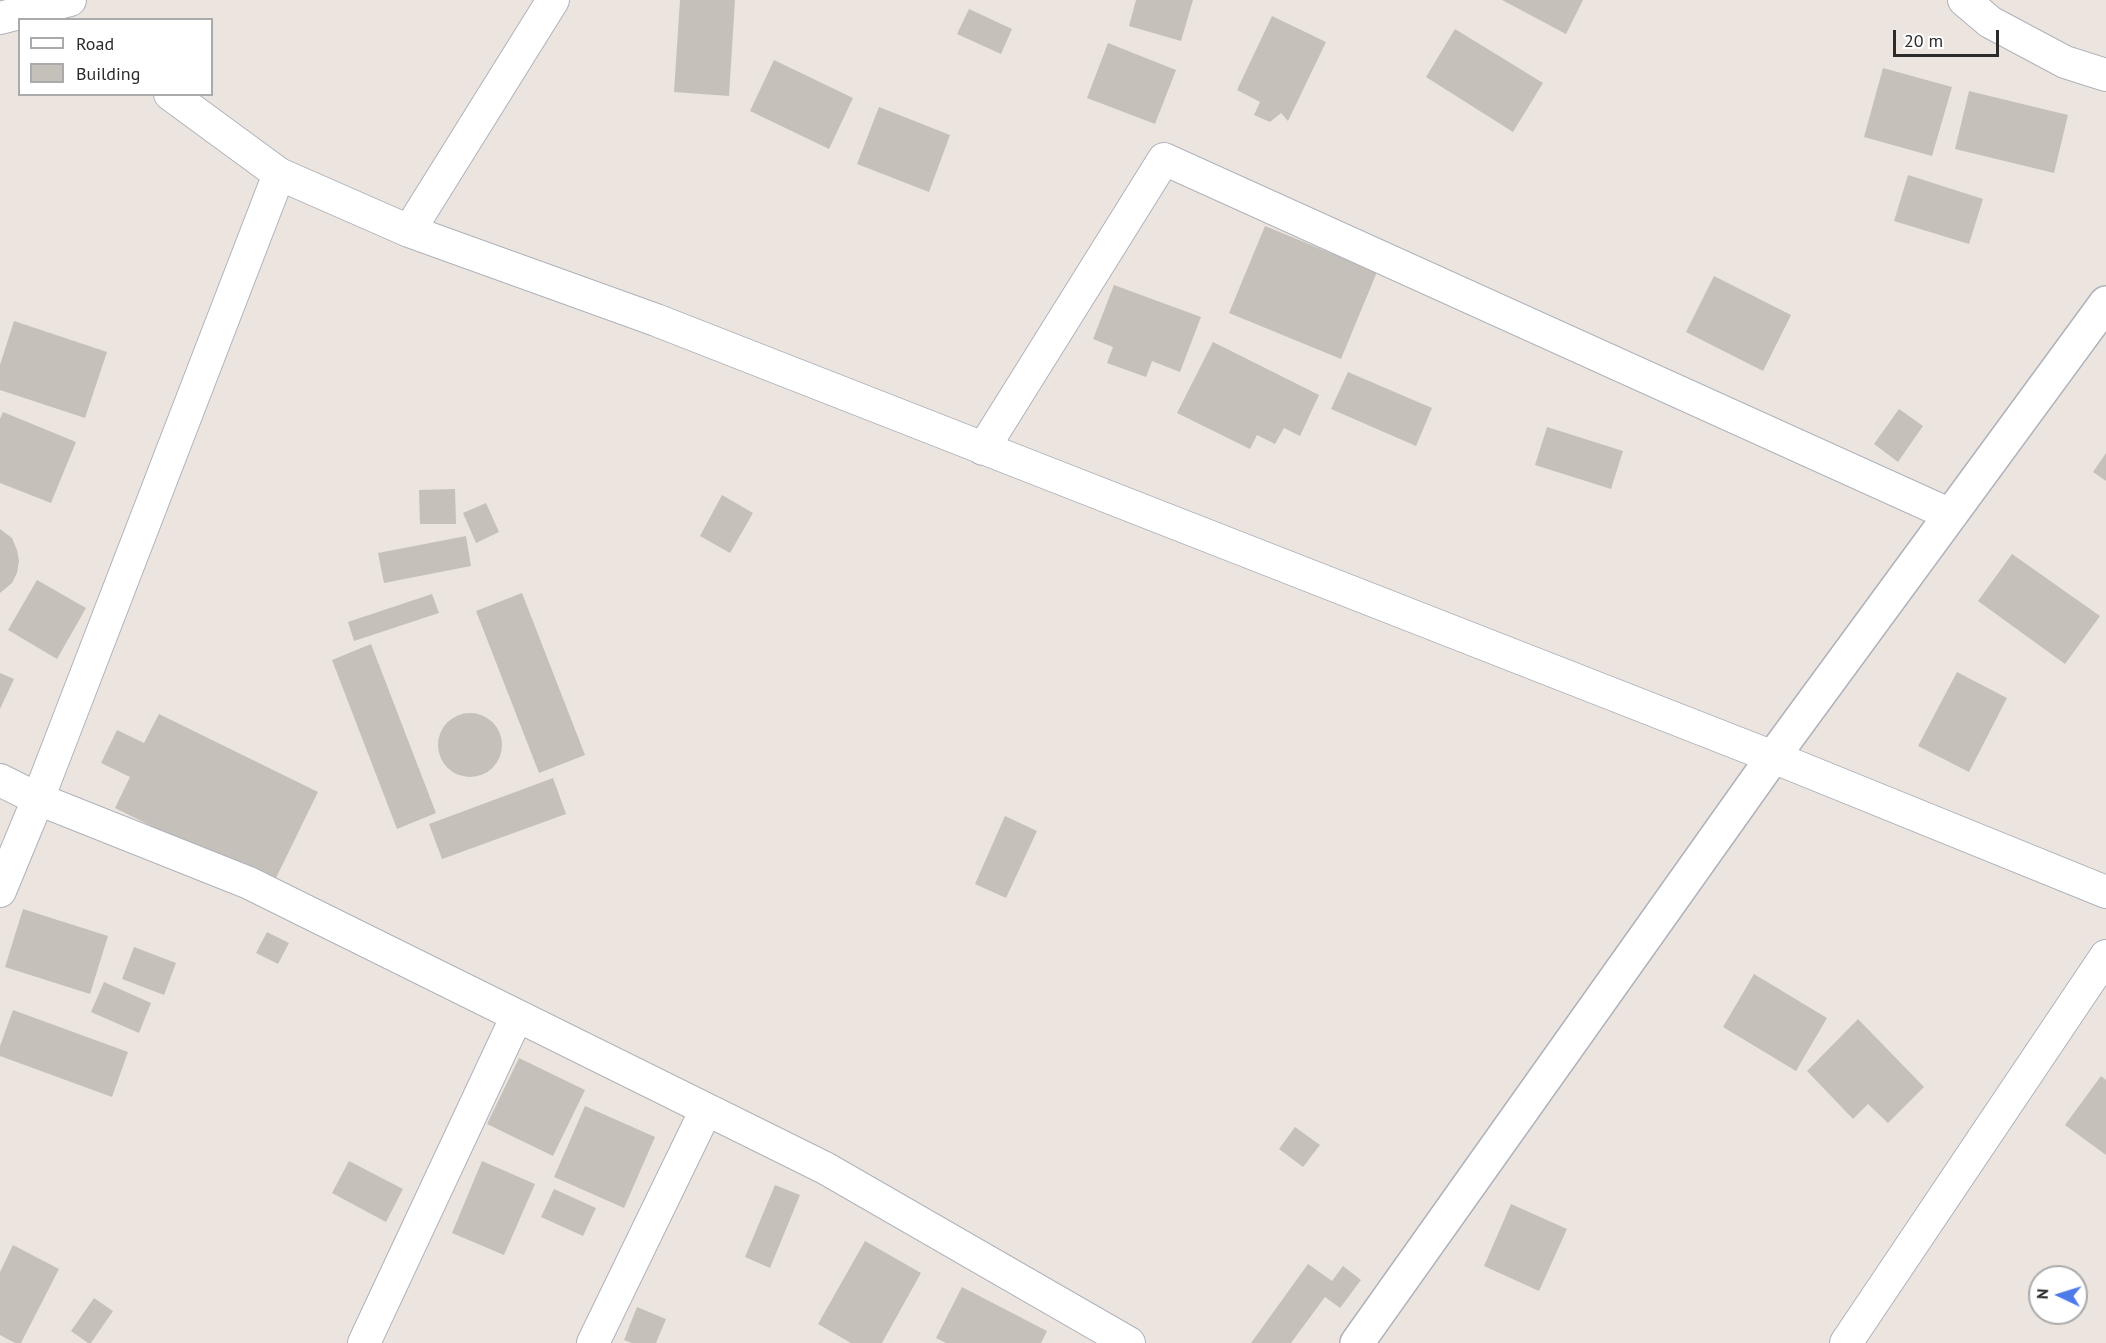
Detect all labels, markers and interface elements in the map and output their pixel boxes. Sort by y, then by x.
legend [18,18,213,96]
scale bar [1896,18,2002,56]
text: 20 m [1904,29,1943,52]
text: Road [76,32,114,55]
text: Building [76,62,140,85]
north arrow [2028,1265,2088,1325]
text: N [2032,1288,2052,1300]

